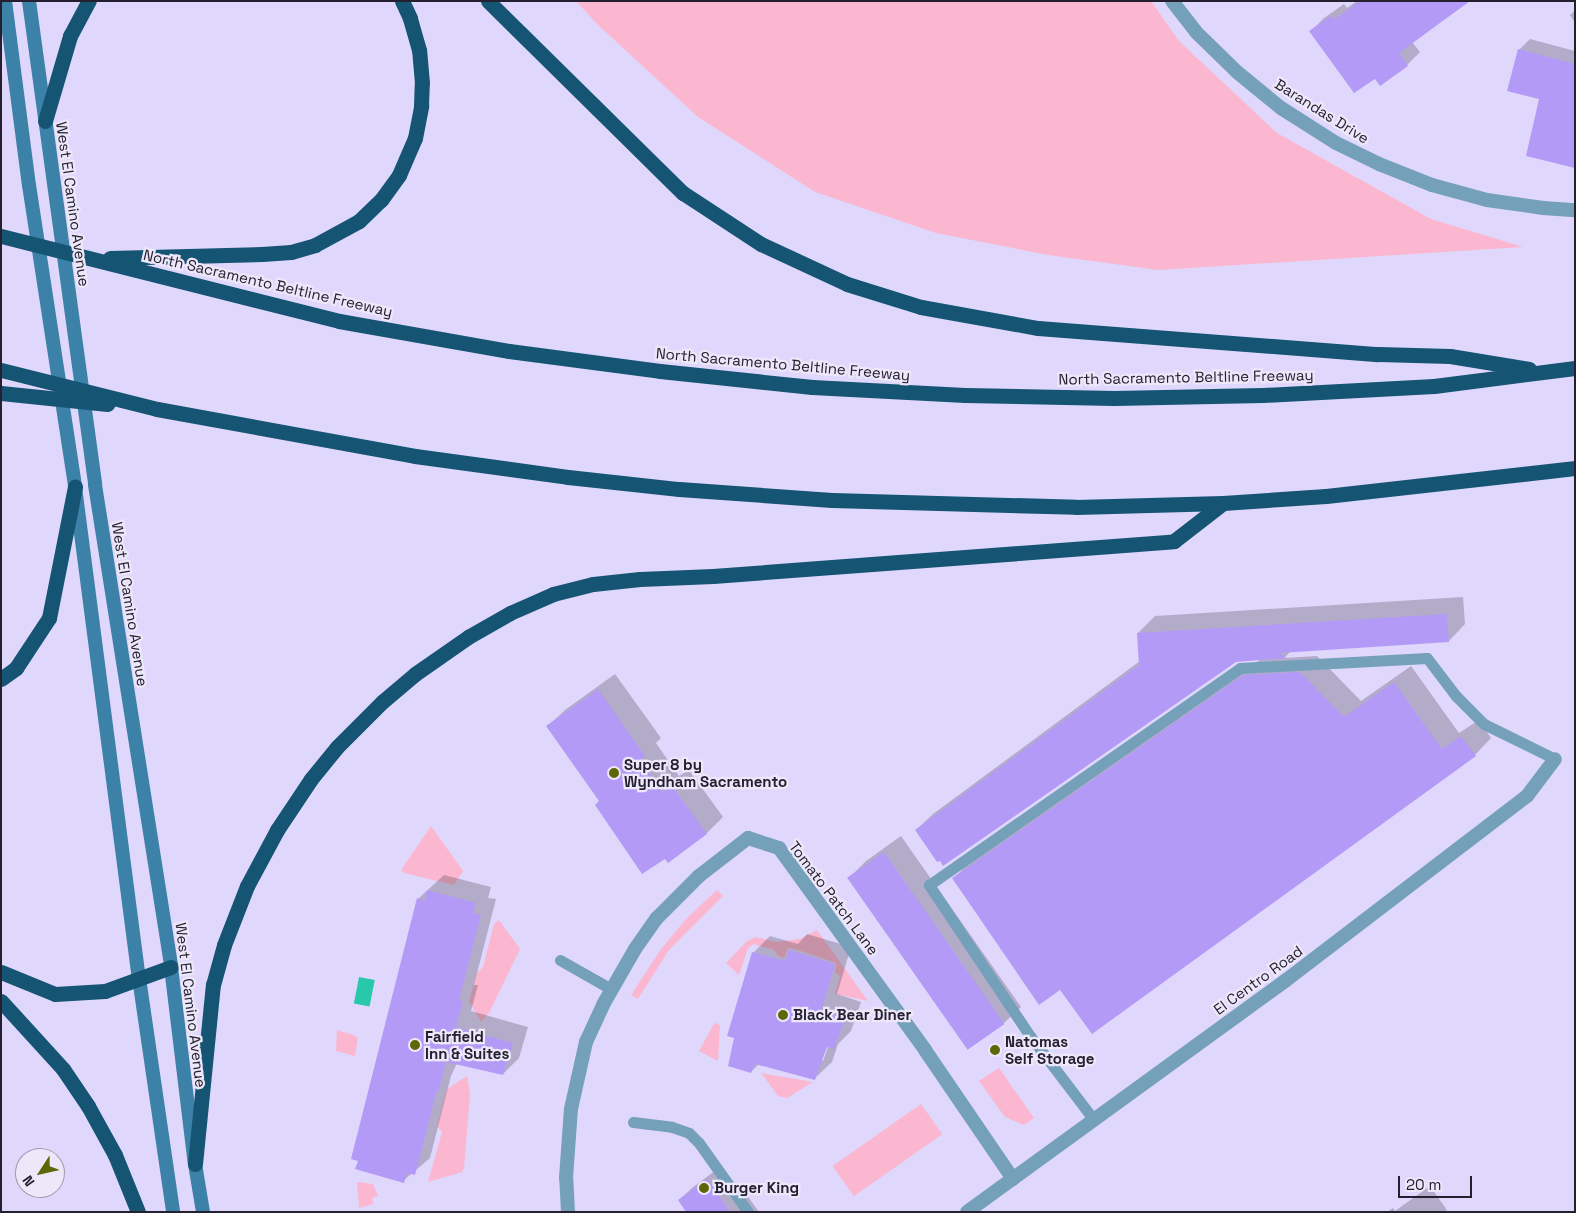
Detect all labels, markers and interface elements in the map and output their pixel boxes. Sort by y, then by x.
street label: Barandas Drive [1272,75,1372,147]
street label: West El Camino Avenue [53,120,93,288]
street label: North Sacramento Beltline Freeway [142,246,394,320]
street label: North Sacramento Beltline Freeway [655,344,911,384]
street label: North Sacramento Beltline Freeway [1058,366,1314,388]
street label: West El Camino Avenue [108,520,152,688]
place label: Super 8 by Wyndham Sacramento [624,755,787,790]
marker: Super 8 by Wyndham Sacramento [608,767,620,779]
street label: Tomato Patch Lane [785,838,883,958]
street label: West El Camino Avenue [172,921,210,1089]
street label: El Centro Road [1210,942,1306,1018]
place label: Black Bear Diner [793,1006,911,1024]
marker: Black Bear Diner [777,1009,789,1021]
place label: Fairfield Inn & Suites [425,1027,509,1062]
place label: Natomas Self Storage [1005,1032,1094,1067]
marker: Fairfield Inn & Suites [409,1039,421,1051]
marker: Natomas Self Storage [989,1044,1001,1056]
north arrow [15,1148,65,1198]
scale bar [1401,1166,1475,1198]
text: N [18,1172,39,1190]
text: 20 m [1406,1175,1441,1194]
place label: Burger King [714,1179,799,1197]
marker: Burger King [698,1182,710,1194]

